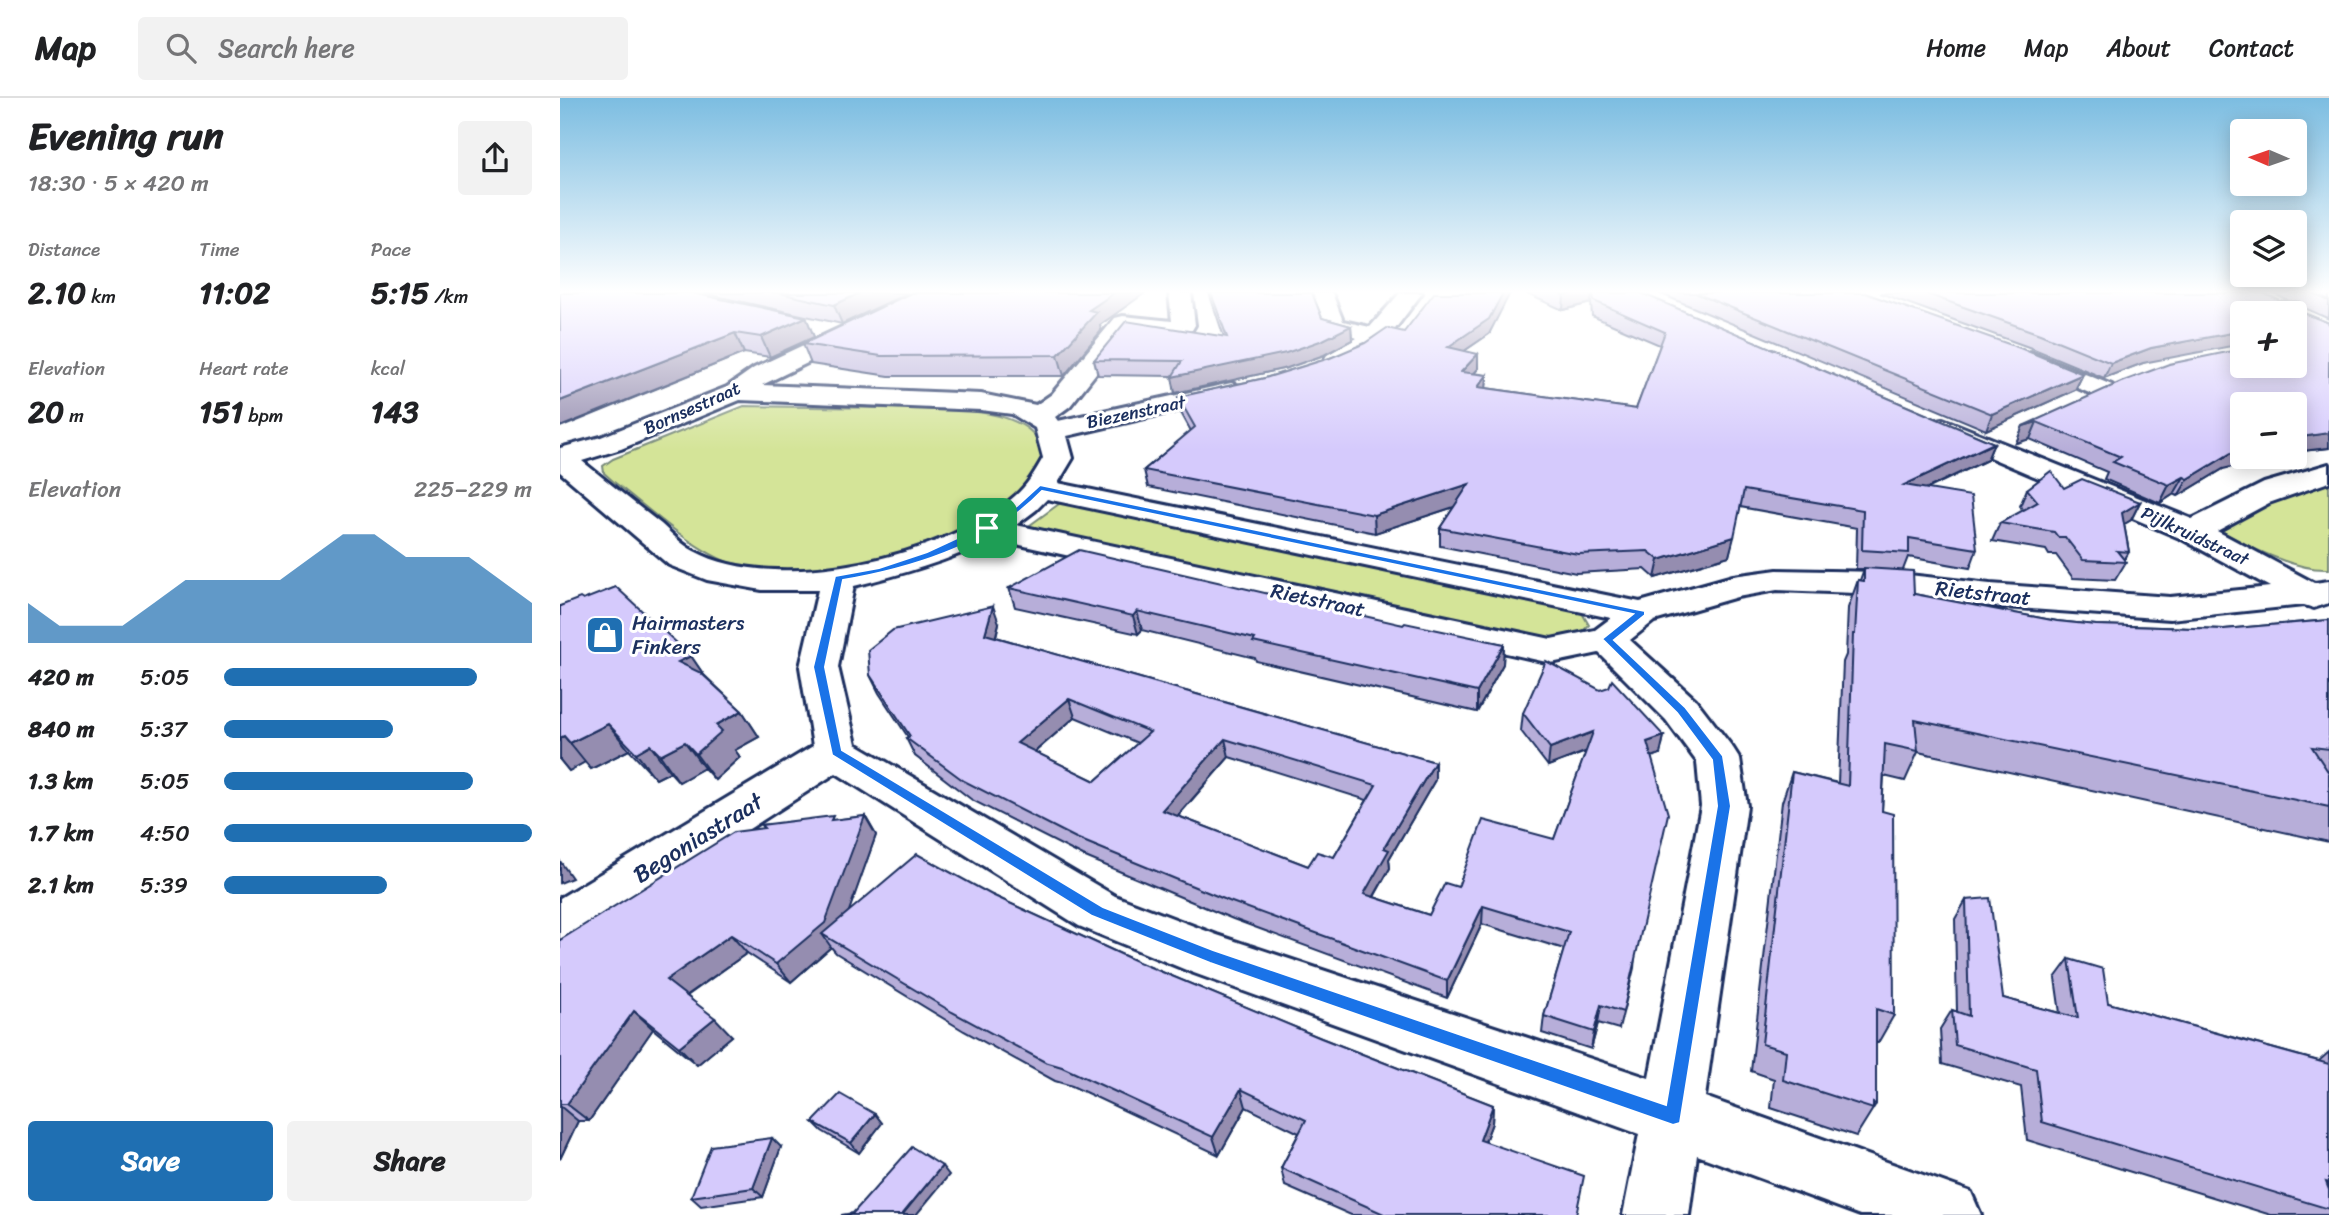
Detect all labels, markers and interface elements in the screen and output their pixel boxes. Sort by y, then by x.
search box [138,17,628,80]
text: Map [35,19,96,77]
text: Search here [218,25,355,71]
text: Home [1926,27,1986,69]
text: Map [2024,27,2068,69]
text: About [2106,27,2171,69]
text: Contact [2209,27,2294,69]
icon: search [162,29,200,67]
text: Evening run [28,103,224,170]
north arrow [2230,119,2306,196]
map controls [2230,119,2307,469]
button: share [458,121,532,195]
text: 18:30 · 5 × 420 m [28,163,209,204]
button: layers [2230,210,2307,287]
text: Distance [28,233,100,266]
text: Time [199,233,240,266]
text: Pace [371,233,411,266]
text: 2.10 [28,266,86,320]
text: 11:02 [199,266,270,320]
text: 5:15 [371,266,429,320]
text: km [86,280,116,313]
text: /km [429,280,468,313]
button: + [2230,301,2307,378]
text: Elevation [28,352,105,385]
text: Heart rate [199,352,289,385]
text: kcal [371,352,405,385]
street label: Bornsestraat [638,372,746,444]
text: 20 [28,385,64,439]
text: 151 [199,385,243,439]
text: 143 [371,385,419,439]
street label: Biezenstraat [1084,386,1189,438]
button: − [2230,392,2307,469]
text: m [64,399,84,432]
text: bpm [243,399,283,432]
text: Elevation [28,469,121,510]
text: 225–229 m [414,469,532,510]
street label: Pijlkruidstraat [2136,497,2255,575]
pin [957,498,1017,558]
icon: arrive [968,509,1006,547]
street label: Rietstraat [1934,569,2032,617]
street label: Rietstraat [1267,571,1369,629]
place label: Hairmasters Finkers [632,604,745,666]
shop icon: Hairmasters Finkers [584,614,626,656]
text: 420 m [28,657,94,698]
text: 5:05 [140,657,190,698]
text: 840 m [28,709,94,750]
text: 5:37 [140,709,187,750]
text: 1.3 km [28,761,93,802]
text: 5:05 [140,761,190,802]
street label: Begoniastraat [624,780,773,895]
text: 1.7 km [28,813,94,854]
text: 4:50 [140,813,190,854]
text: 2.1 km [28,865,94,906]
text: 5:39 [140,865,188,906]
button: Save [28,1121,273,1201]
button: Share [287,1121,532,1201]

